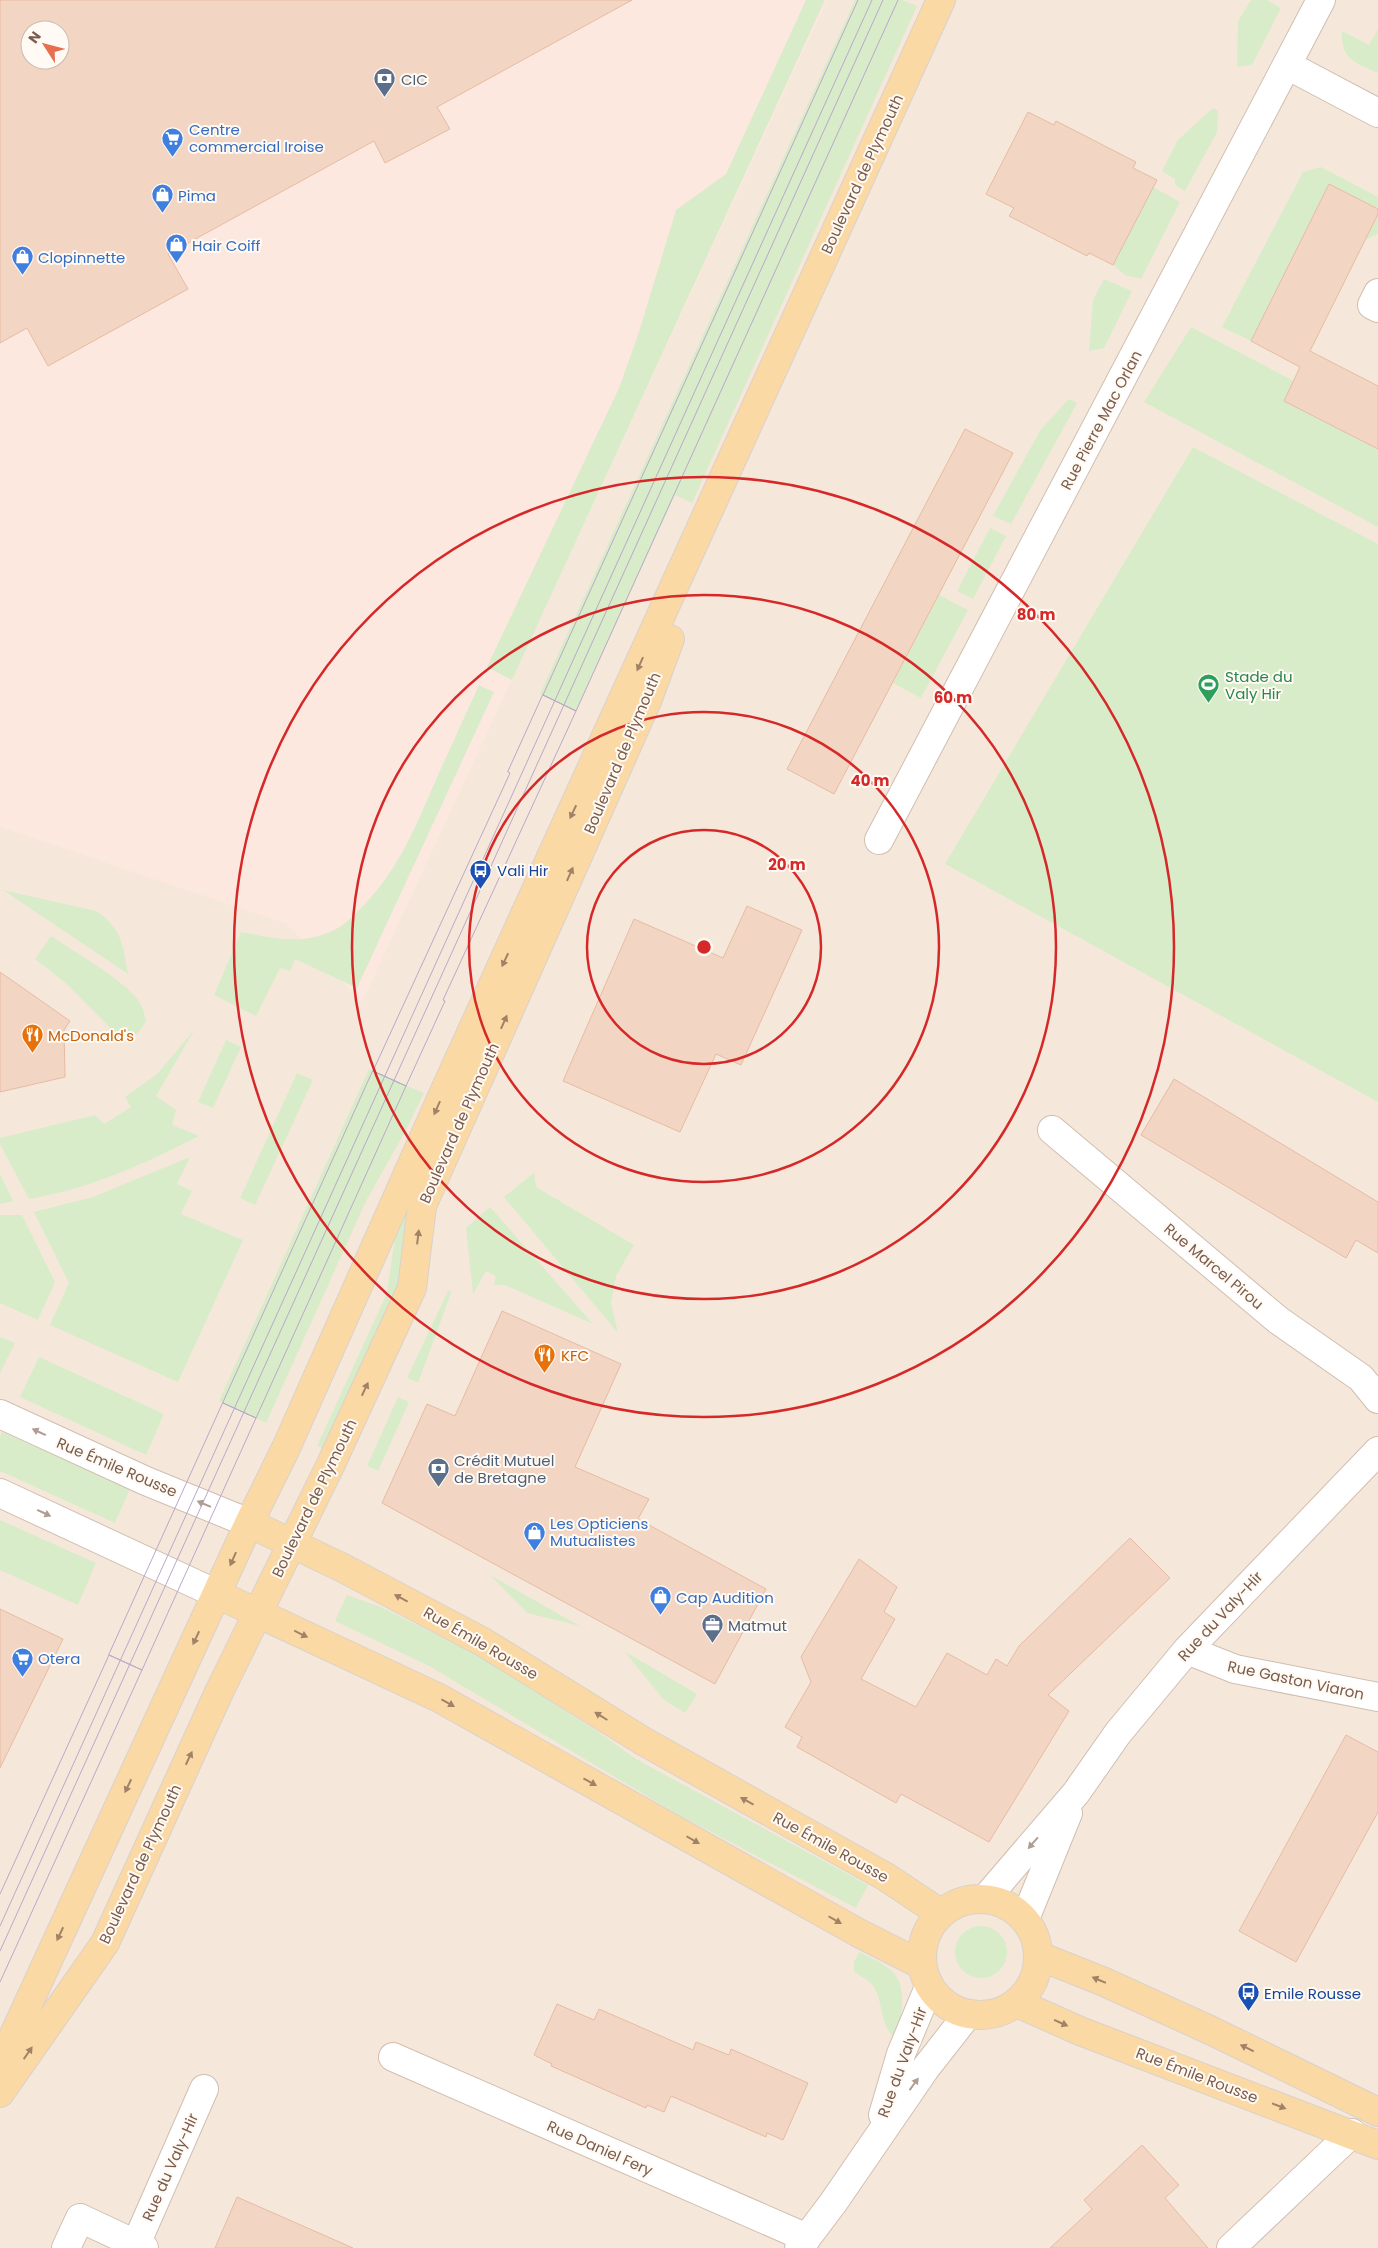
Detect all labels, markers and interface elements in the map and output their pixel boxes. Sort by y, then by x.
north arrow [20,20,70,70]
text: N [23,27,46,47]
bank icon: CIC [373,67,397,98]
place label: CIC [401,69,428,90]
street label: Boulevard de Plymouth [816,91,908,257]
place label: Centre commercial Iroise [189,119,324,157]
supermarket icon: Centre commercial Iroise [161,126,185,157]
shop icon: Pima [150,183,174,214]
place label: Pima [178,185,216,206]
shop icon: Hair Coiff [164,233,188,264]
place label: Hair Coiff [192,235,261,256]
shop icon: Clopinnette [10,245,34,276]
place label: Clopinnette [38,247,125,268]
street label: Rue Pierre Mac Orlan [1055,347,1147,493]
text: 80 m [1017,604,1055,625]
one-way arrow [636,657,644,672]
place label: Stade du Valy Hir [1225,666,1293,704]
street label: Boulevard de Plymouth [578,669,666,837]
sports icon: Stade du Valy Hir [1197,673,1221,704]
text: 60 m [934,687,972,708]
text: 40 m [850,770,890,791]
one-way arrow [568,805,576,819]
text: 20 m [768,854,806,875]
bus stop icon: Vali Hir [469,858,493,889]
place label: Vali Hir [497,860,549,881]
one-way arrow [566,867,574,881]
centre of rings [695,938,713,956]
one-way arrow [500,953,508,967]
one-way arrow [500,1015,508,1029]
restaurant icon: McDonald's [20,1023,44,1054]
place label: McDonald's [48,1025,134,1046]
street label: Boulevard de Plymouth [414,1039,504,1207]
one-way arrow [433,1101,441,1115]
street label: Rue Marcel Pirou [1160,1218,1268,1314]
one-way arrow [414,1229,422,1245]
restaurant icon: KFC [533,1343,557,1374]
place label: KFC [561,1345,589,1366]
one-way arrow [362,1382,370,1396]
street label: Boulevard de Plymouth [266,1415,362,1581]
one-way arrow [32,1428,46,1436]
street label: Rue Émile Rousse [53,1432,181,1502]
place label: Crédit Mutuel de Bretagne [454,1450,554,1488]
bank icon: Crédit Mutuel de Bretagne [426,1457,450,1488]
one-way arrow [196,1500,211,1508]
one-way arrow [37,1510,51,1518]
place label: Les Opticiens Mutualistes [550,1513,648,1551]
shop icon: Les Opticiens Mutualistes [522,1520,546,1551]
one-way arrow [228,1552,236,1566]
street label: Rue du Valy-Hir [1173,1566,1268,1666]
shop icon: Cap Audition [648,1585,672,1616]
place label: Cap Audition [676,1587,774,1608]
one-way arrow [394,1594,408,1602]
street label: Rue Émile Rousse [420,1602,542,1684]
office icon: Matmut [700,1613,724,1644]
place label: Matmut [728,1615,787,1636]
one-way arrow [294,1630,308,1638]
one-way arrow [192,1631,200,1646]
supermarket icon: Otera [10,1646,34,1677]
place label: Otera [38,1648,80,1669]
street label: Rue Gaston Viaron [1226,1655,1366,1705]
one-way arrow [441,1699,455,1707]
one-way arrow [595,1711,608,1720]
one-way arrow [186,1751,194,1765]
one-way arrow [583,1778,597,1786]
one-way arrow [123,1779,131,1793]
street label: Boulevard de Plymouth [94,1781,186,1947]
one-way arrow [740,1796,754,1805]
street label: Rue Émile Rousse [769,1807,893,1887]
one-way arrow [687,1835,700,1844]
one-way arrow [1027,1836,1038,1849]
one-way arrow [827,1916,842,1924]
one-way arrow [56,1927,64,1941]
one-way arrow [1092,1975,1106,1983]
bus stop icon: Emile Rousse [1236,1981,1260,2012]
place label: Emile Rousse [1264,1983,1361,2004]
street label: Rue du Valy-Hir [872,2003,932,2120]
one-way arrow [1054,2018,1069,2027]
street label: Rue Émile Rousse [1133,2042,1261,2108]
one-way arrow [1240,2044,1254,2052]
one-way arrow [23,2046,33,2060]
one-way arrow [909,2077,919,2091]
one-way arrow [1271,2103,1286,2110]
street label: Rue du Valy-Hir [137,2109,203,2224]
street label: Rue Daniel Fery [544,2115,657,2181]

